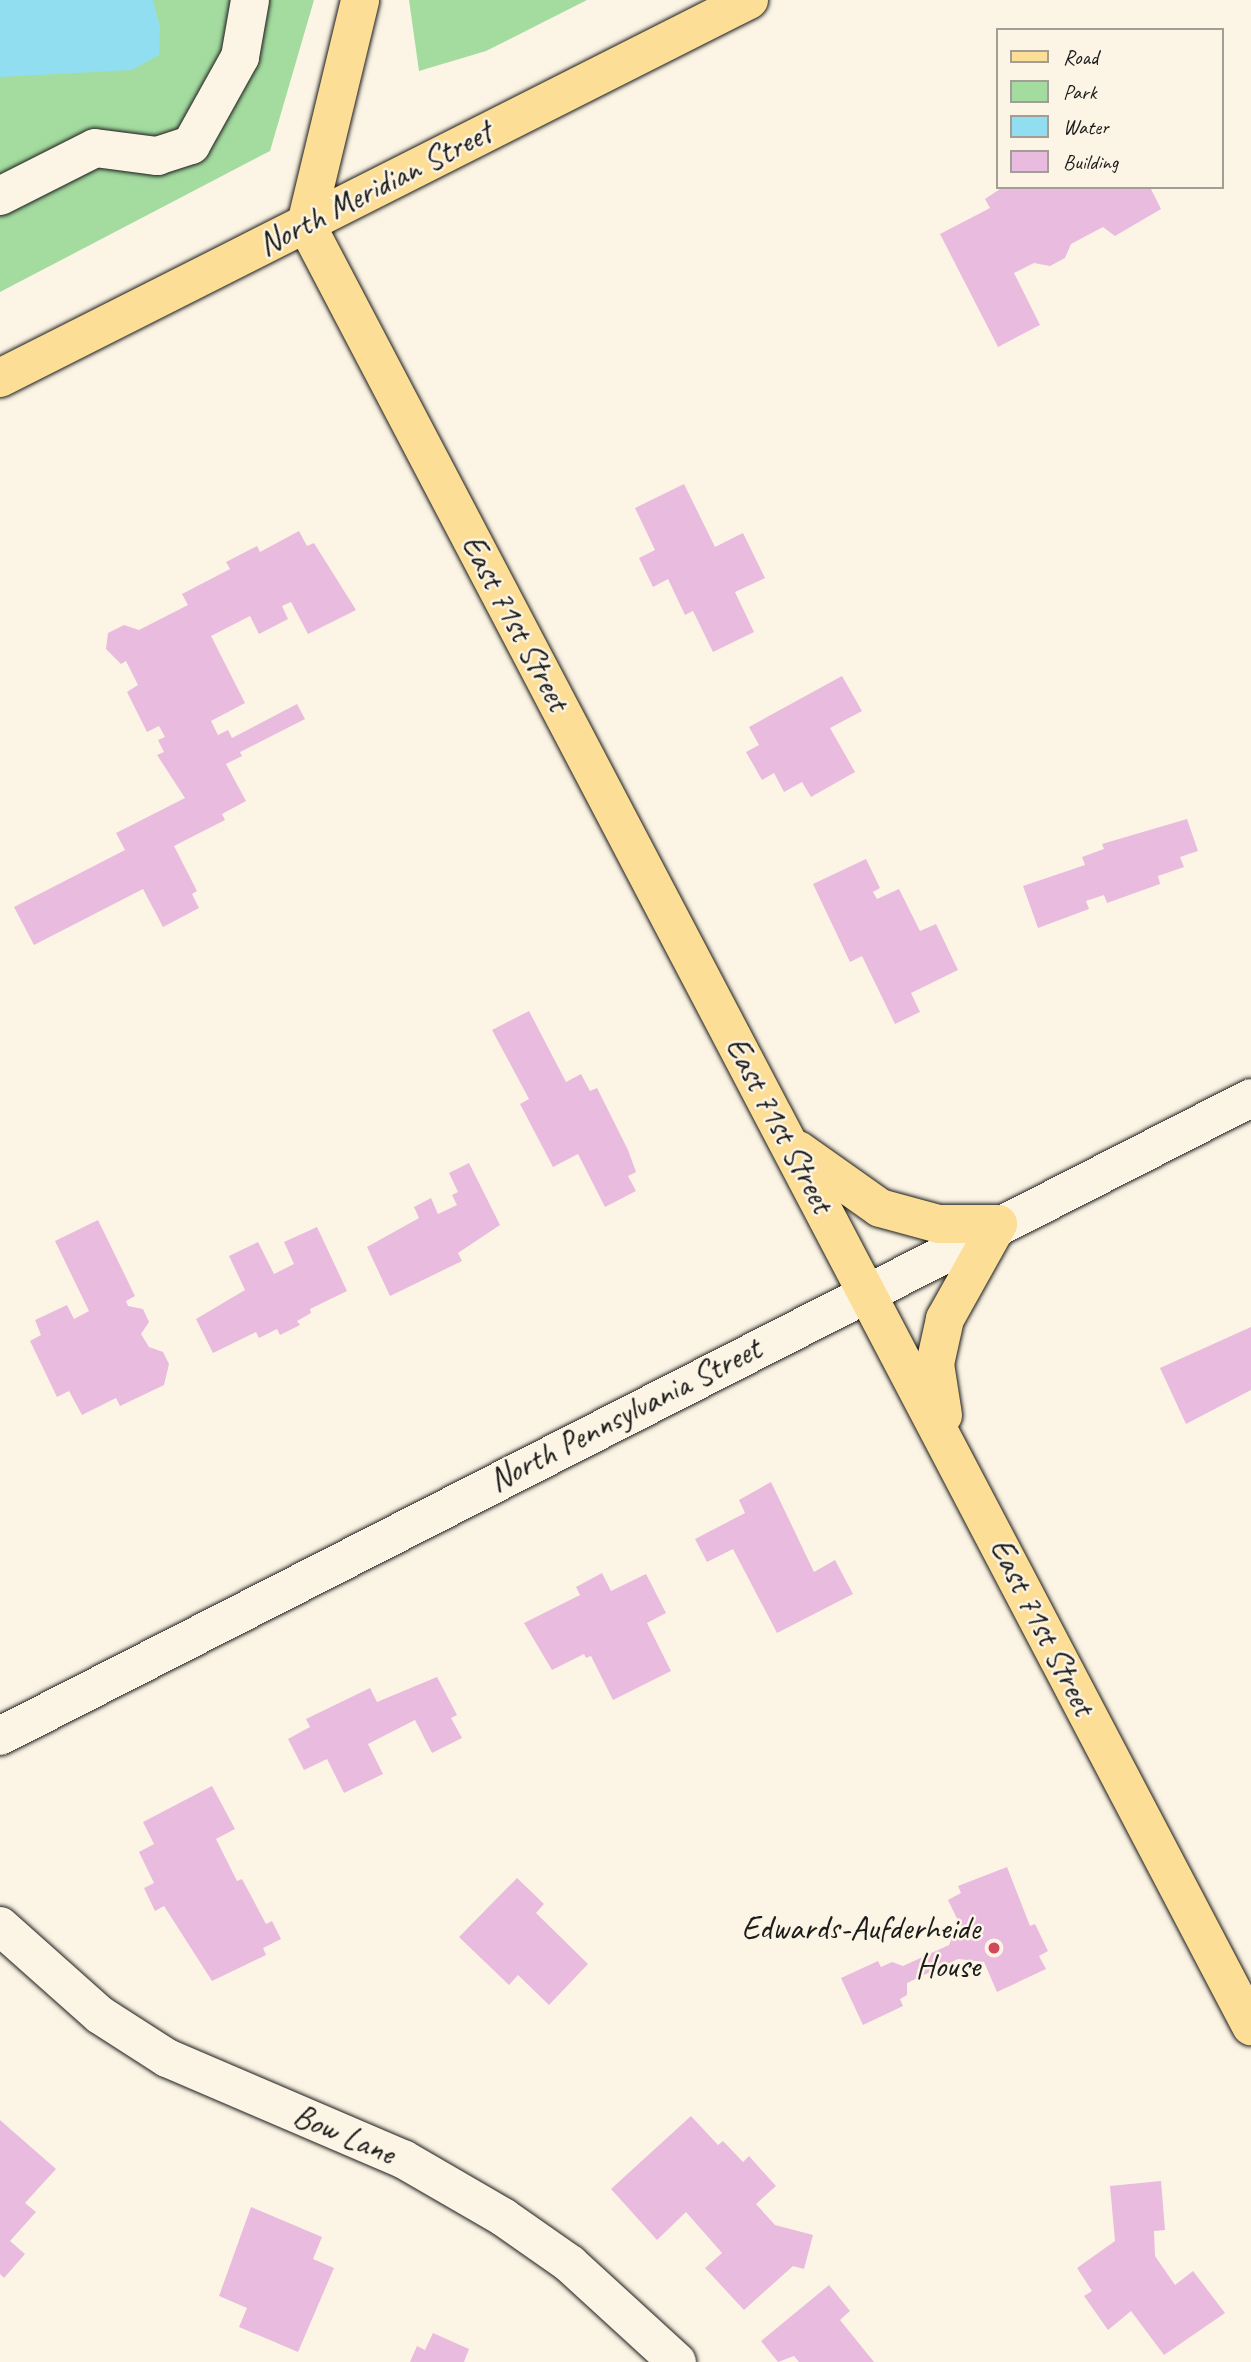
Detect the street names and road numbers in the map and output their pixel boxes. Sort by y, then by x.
street label: North Meridian Street [251,113,499,265]
street label: East 71st Street [452,528,578,718]
street label: East 71st Street [716,1030,842,1220]
street label: North Pennsylvania Street [482,1329,768,1501]
street label: East 71st Street [980,1532,1104,1722]
street label: Bow Lane [287,2096,401,2174]

